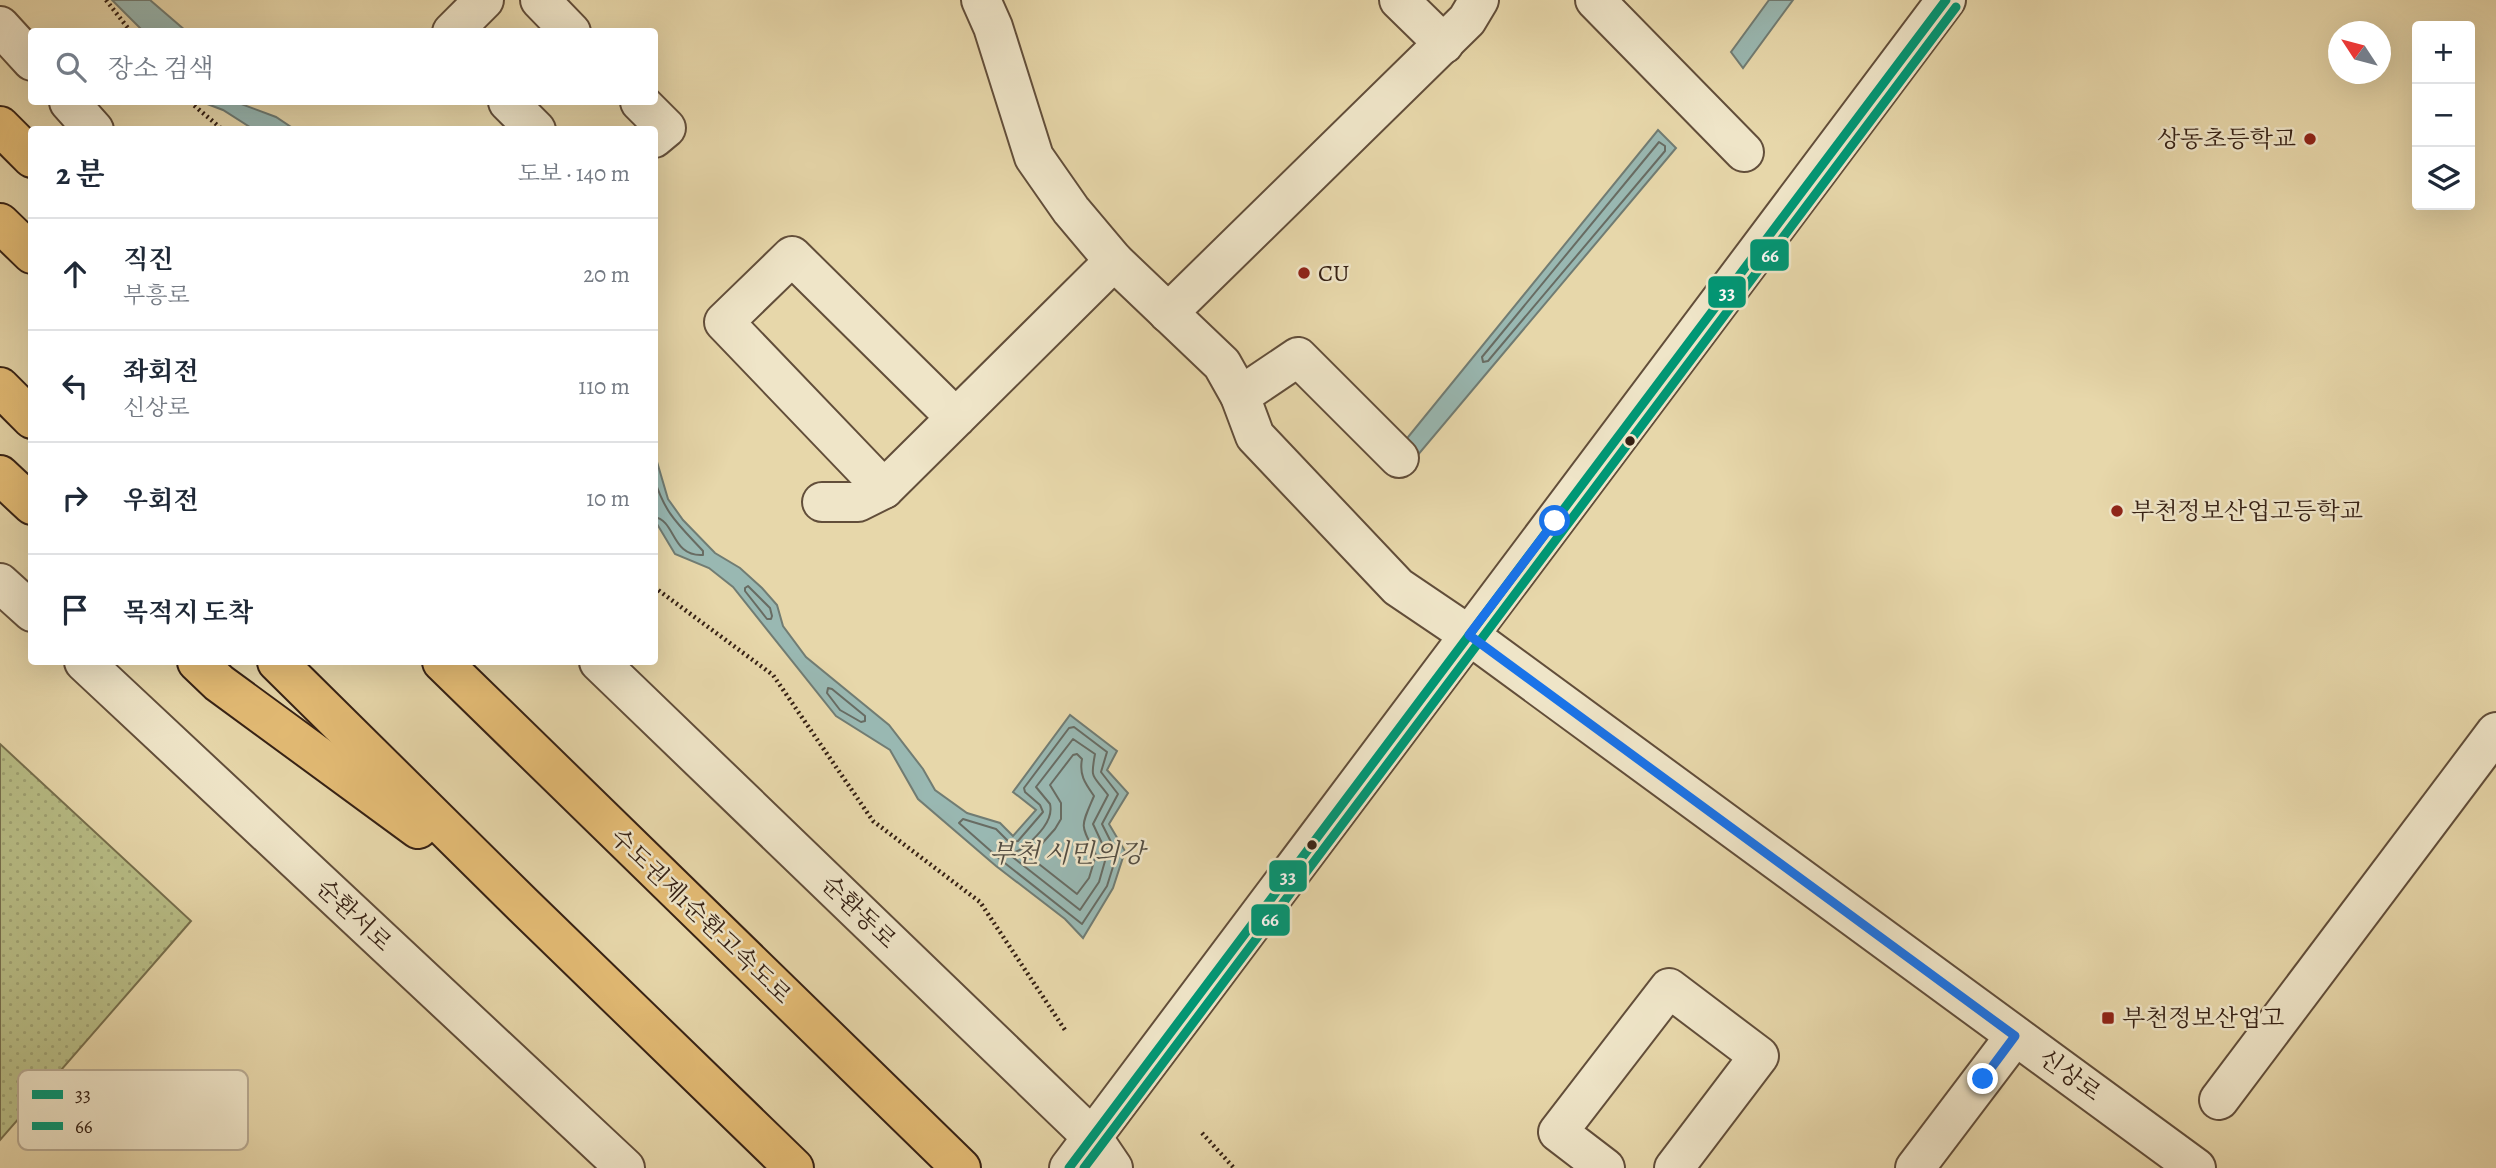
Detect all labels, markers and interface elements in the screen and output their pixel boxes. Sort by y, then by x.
north arrow [2328,21,2391,84]
map controls [2412,21,2475,210]
button: + [2412,21,2475,84]
search box [28,28,658,105]
icon: search [52,48,90,86]
text: 장소 검색 [108,51,214,86]
button: − [2412,84,2475,147]
place label: 상동초등학교 [2157,123,2296,155]
marker: 상동초등학교 [2302,131,2318,147]
button: layers [2412,147,2475,210]
text: 2 분 [56,154,105,194]
text: 도보 · 140 m [518,158,630,189]
line badge: 66 [1749,238,1790,272]
text: 직진 [123,242,173,277]
text: 66 [1761,243,1779,269]
icon: ahead [56,255,94,293]
place label: CU [1318,257,1349,289]
text: 20 m [583,259,630,290]
marker: CU [1296,265,1312,281]
line badge: 33 [1707,275,1747,309]
text: 부흥로 [123,280,190,311]
text: 33 [1719,280,1735,306]
text: 좌회전 [123,354,198,389]
icon: left [56,367,94,405]
text: 110 m [578,371,630,402]
text: 신상로 [123,392,190,423]
unlabelled marker [1623,434,1637,448]
icon: right [56,479,94,517]
text: 우회전 [123,483,198,518]
text: 10 m [586,483,630,514]
place label: 부천정보산업고등학교 [2131,495,2363,527]
marker: 부천정보산업고등학교 [2109,503,2125,519]
route start [1539,505,1570,536]
icon: arrive [56,591,94,629]
text: 목적지 도착 [123,595,253,630]
street label: 수도권제1순환고속도로 [604,821,798,1011]
water label: 부천 시민의강 [989,836,1148,871]
unlabelled marker [1305,838,1319,852]
line badge: 33 [1268,859,1308,893]
text: 33 [1280,864,1296,890]
street label: 순환동로 [815,868,903,956]
street label: 순환서로 [309,872,399,958]
line badge: 66 [1250,903,1291,937]
text: 66 [1261,907,1279,933]
place label: 부천정보산업고 [2122,1002,2284,1034]
marker: 부천정보산업고 [2100,1010,2116,1026]
street label: 신상로 [2032,1042,2108,1108]
route end [1967,1063,1998,1094]
legend [18,1070,248,1150]
text: 33 [75,1082,91,1108]
text: 66 [75,1114,93,1140]

